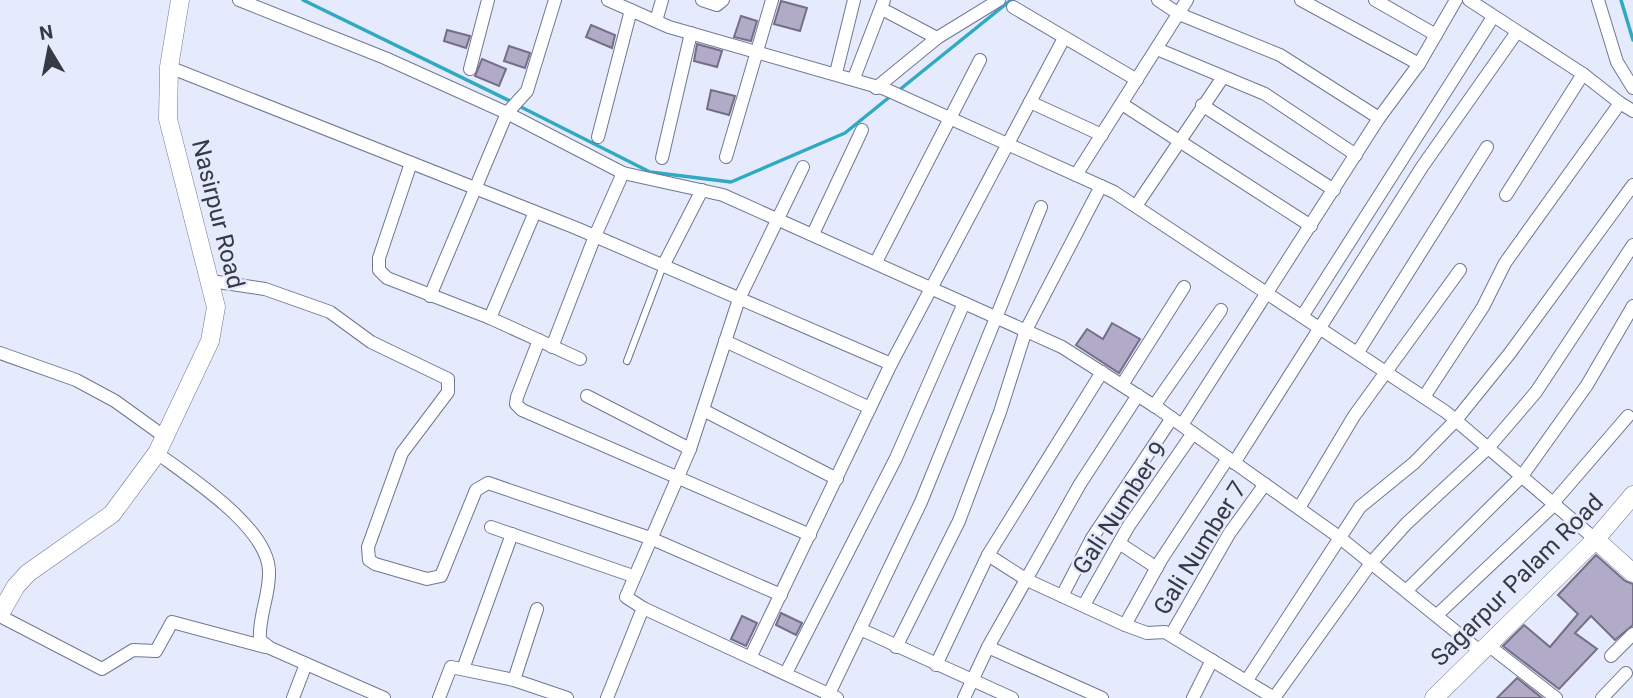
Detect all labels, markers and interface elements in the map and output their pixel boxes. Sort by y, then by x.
north arrow [14,14,84,84]
text: N [38,20,55,45]
street label: Nasirpur Road [186,137,250,291]
street label: Gali Number 9 [1067,437,1173,579]
street label: Gali Number 7 [1148,476,1252,620]
street label: Sagarpur Palam Road [1425,488,1609,672]

